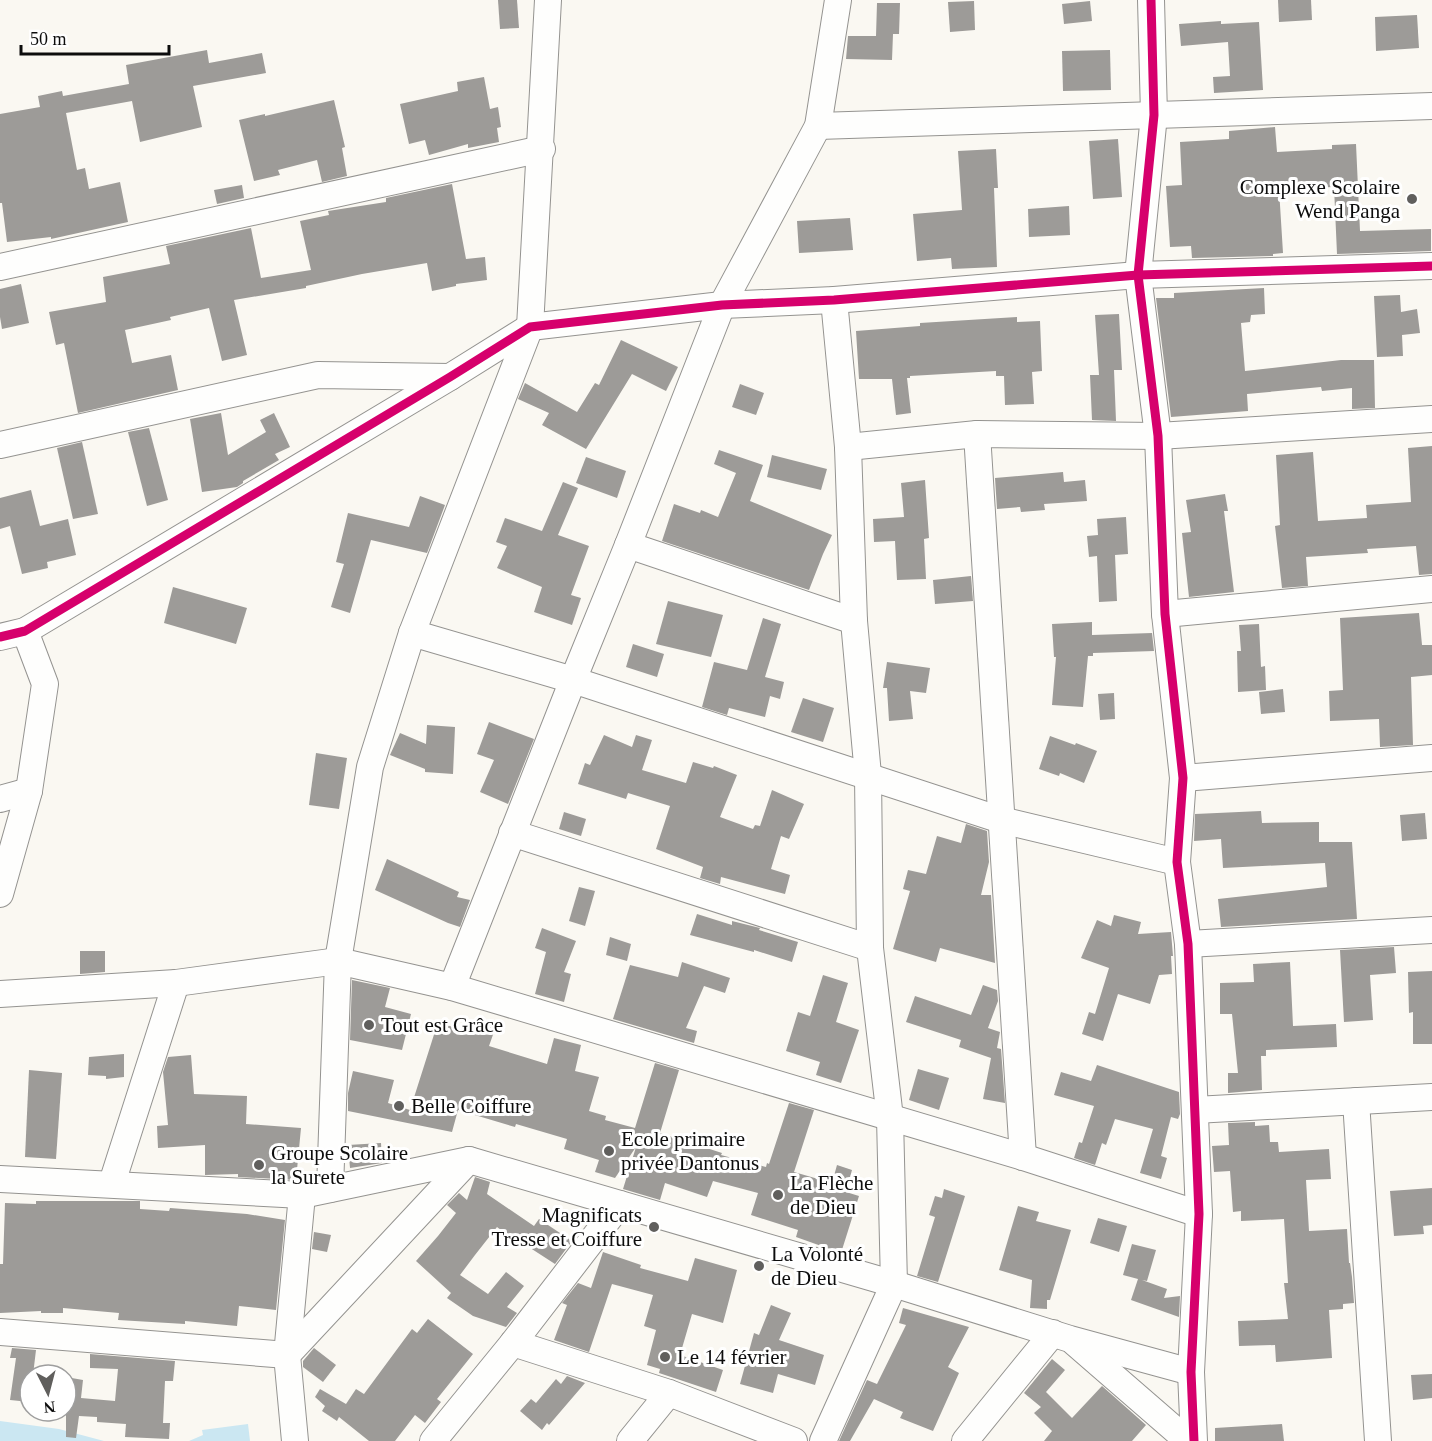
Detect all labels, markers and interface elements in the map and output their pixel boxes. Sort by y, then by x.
scale bar [21,18,170,56]
text: 50 m [30,29,67,49]
place label: Complexe Scolaire Wend Panga [1240,175,1401,223]
marker: Complexe Scolaire Wend Panga [1405,192,1419,206]
place label: Tout est Grâce [381,1013,503,1037]
marker: Tout est Grâce [362,1018,376,1032]
place label: Belle Coiffure [411,1094,531,1118]
marker: Belle Coiffure [392,1099,406,1113]
place label: Ecole primaire privée Dantonus [621,1127,759,1175]
place label: Groupe Scolaire la Surete [271,1141,408,1189]
marker: Ecole primaire privée Dantonus [602,1144,616,1158]
marker: Groupe Scolaire la Surete [252,1158,266,1172]
place label: La Flèche de Dieu [790,1171,873,1219]
marker: La Flèche de Dieu [771,1188,785,1202]
place label: Magnificats Tresse et Coiffure [492,1203,642,1251]
marker: Magnificats Tresse et Coiffure [647,1220,661,1234]
place label: La Volonté de Dieu [771,1242,863,1290]
marker: La Volonté de Dieu [752,1259,766,1273]
place label: Le 14 février [677,1345,787,1369]
marker: Le 14 février [658,1350,672,1364]
north arrow [18,1363,78,1423]
text: N [42,1398,56,1417]

